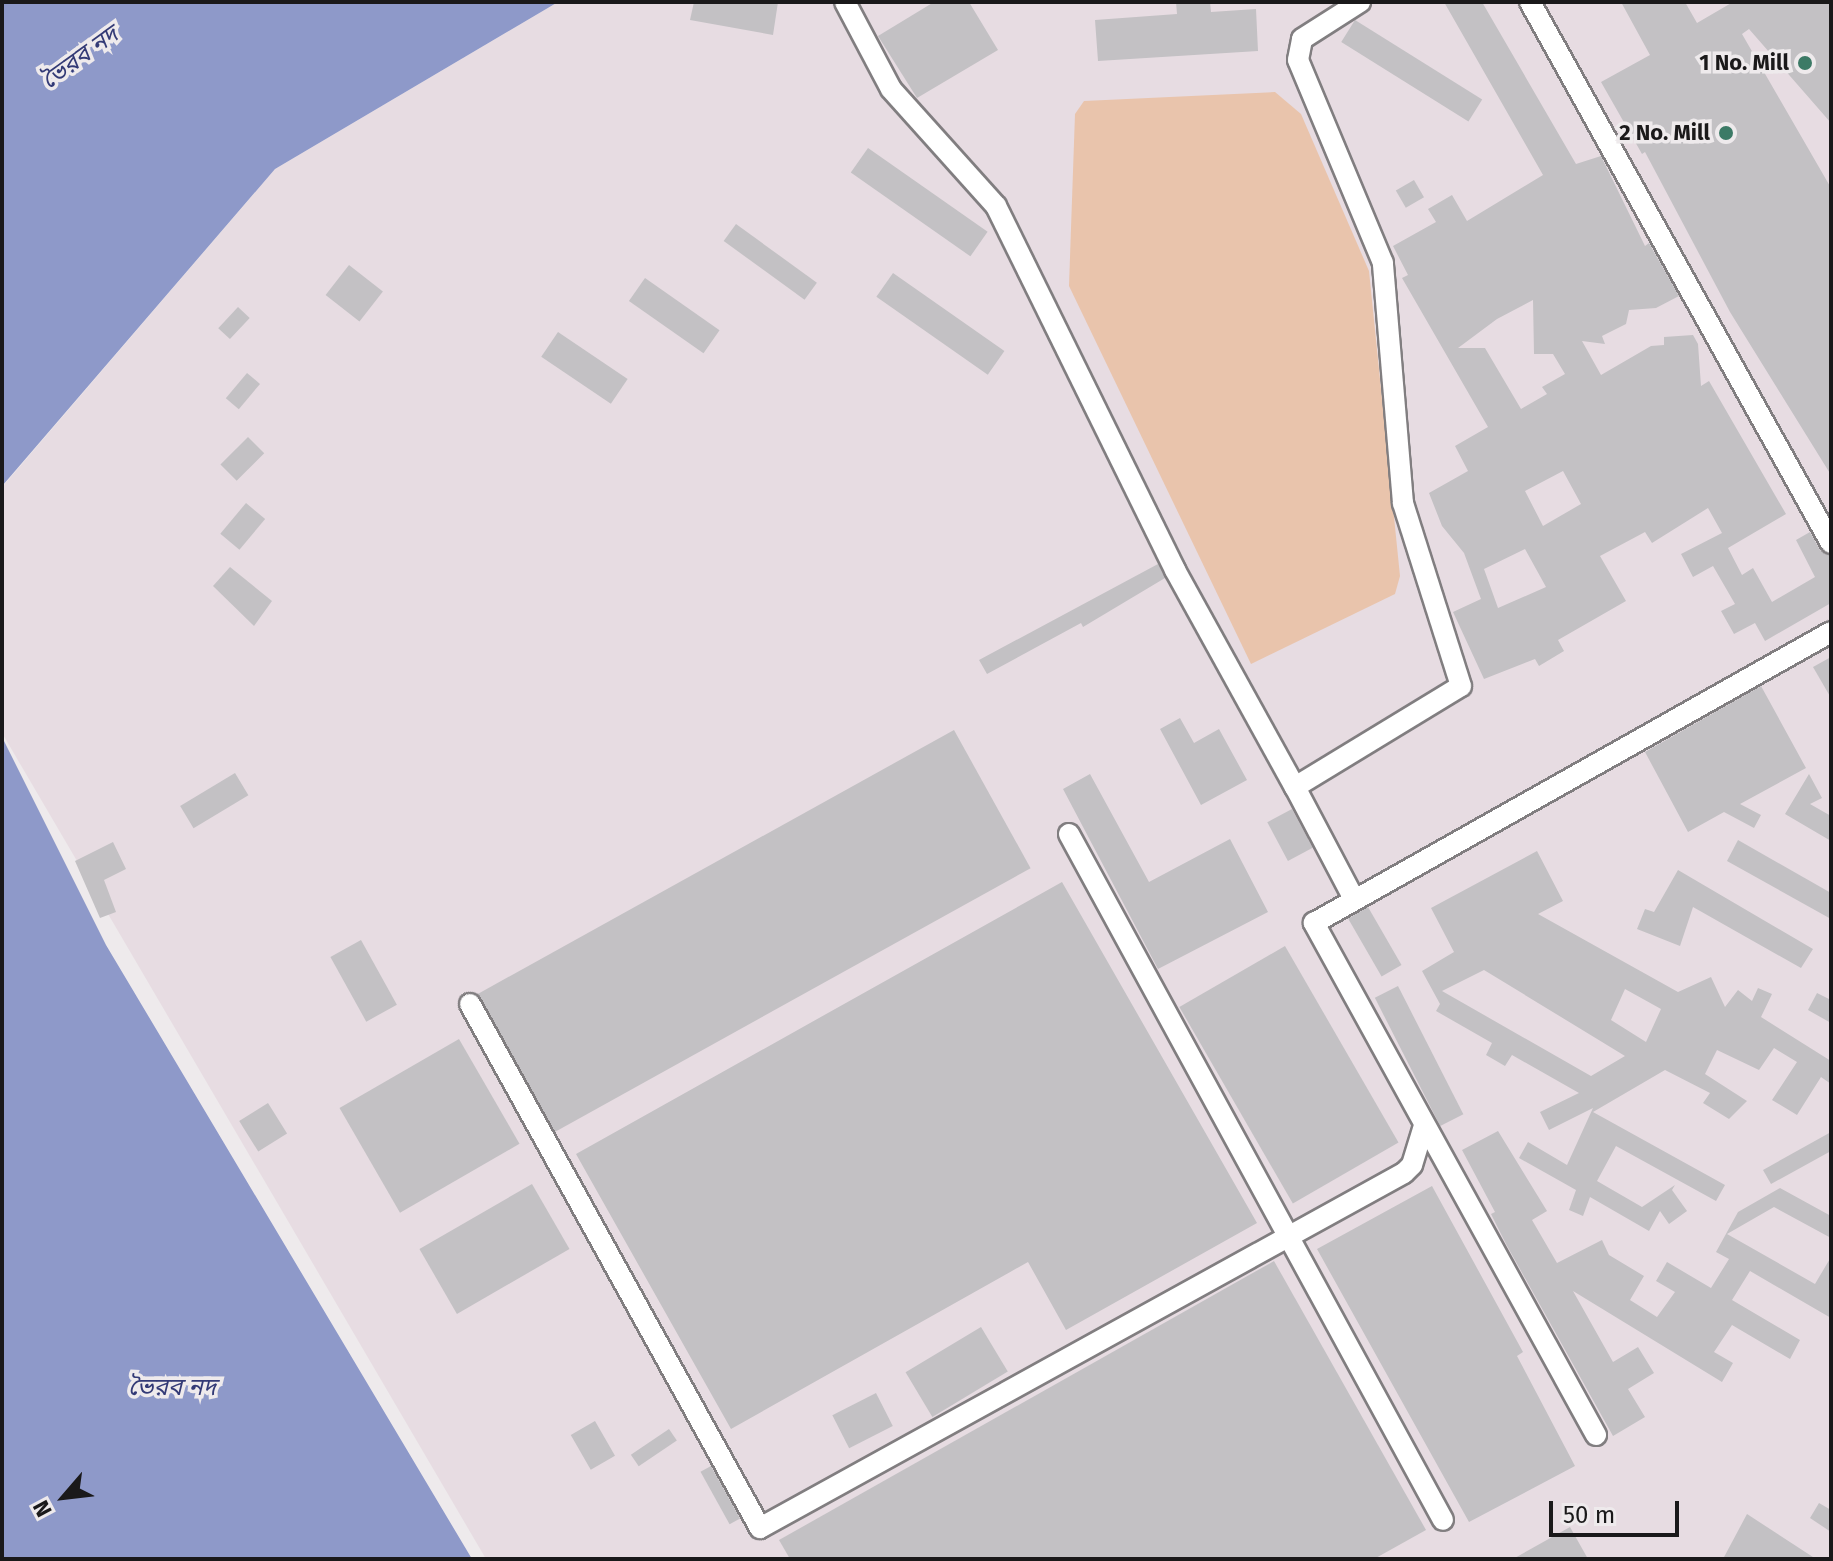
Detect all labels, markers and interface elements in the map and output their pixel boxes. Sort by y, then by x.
water label: ভৈরব নদ [36,20,124,96]
place label: 1 No. Mill [1699,50,1789,76]
marker: 1 No. Mill [1796,54,1814,72]
place label: 2 No. Mill [1619,120,1710,146]
marker: 2 No. Mill [1717,124,1735,142]
water label: ভৈরব নদ [128,1374,216,1402]
north arrow [24,1457,104,1537]
scale bar [1553,1485,1683,1535]
text: N [27,1496,58,1521]
text: 50 m [1563,1501,1615,1529]

